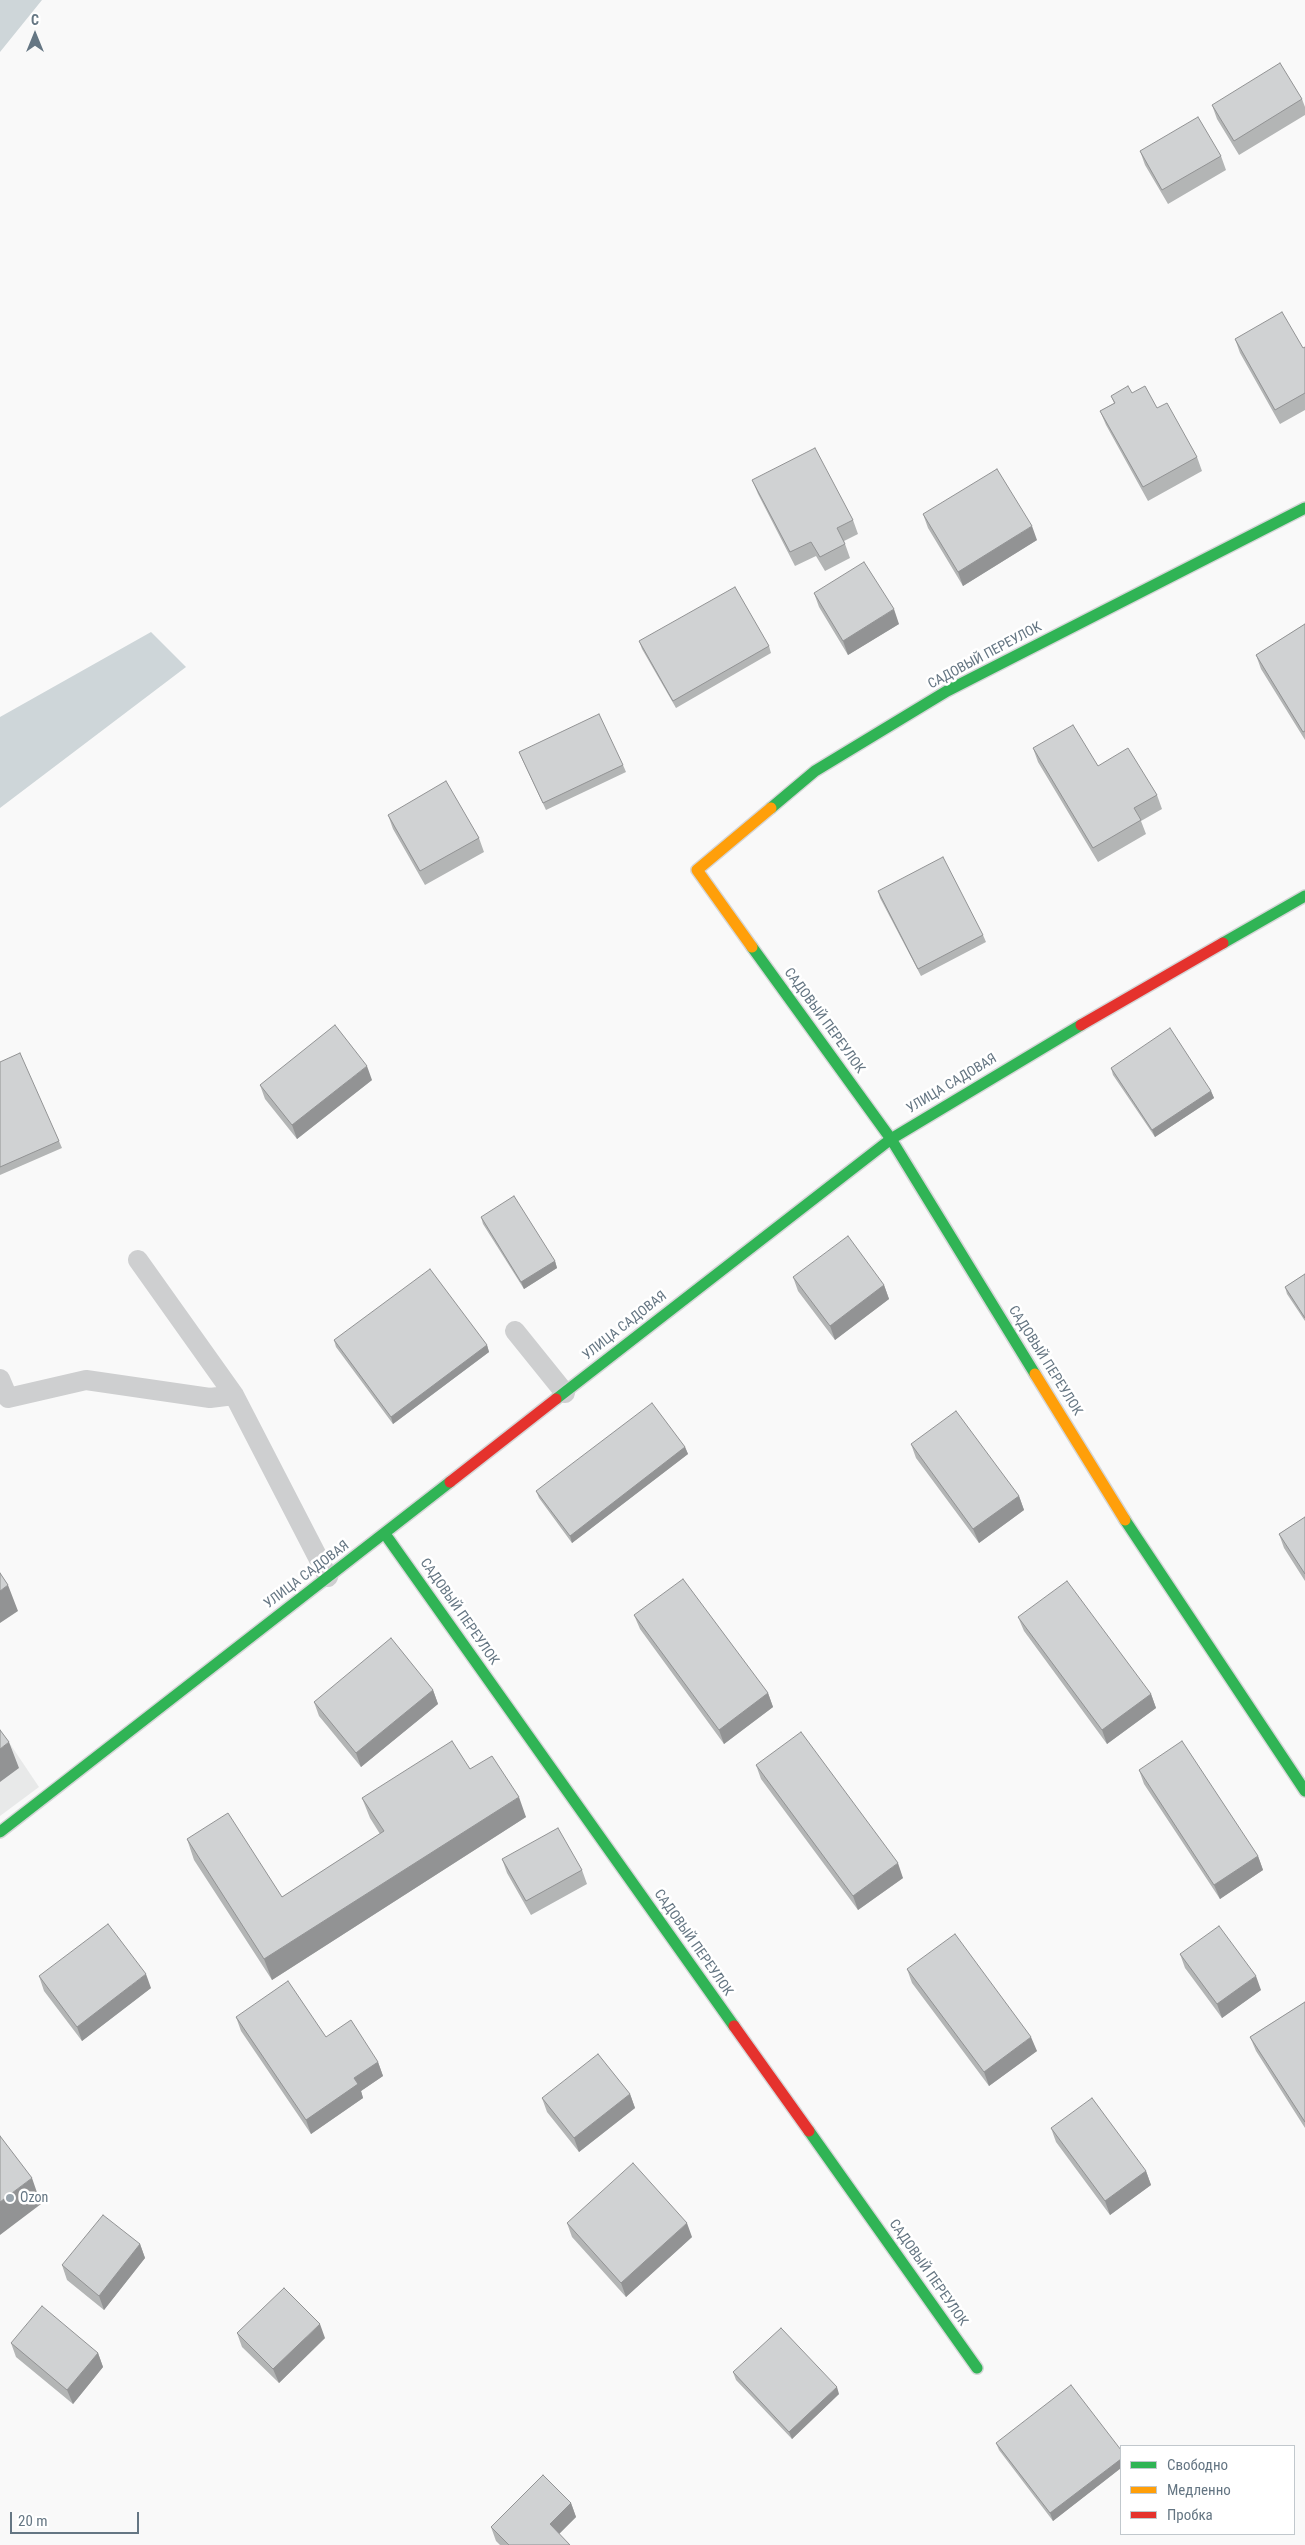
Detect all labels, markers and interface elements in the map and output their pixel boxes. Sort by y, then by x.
north arrow [10,10,60,60]
text: С [31,12,39,28]
street label: САДОВЫЙ ПЕРЕУЛОК [925,619,1045,693]
street label: САДОВЫЙ ПЕРЕУЛОК [780,965,868,1077]
street label: УЛИЦА САДОВАЯ [904,1050,1000,1118]
street label: УЛИЦА САДОВАЯ [580,1288,670,1364]
street label: САДОВЫЙ ПЕРЕУЛОК [1004,1303,1086,1419]
street label: УЛИЦА САДОВАЯ [261,1538,353,1612]
street label: САДОВЫЙ ПЕРЕУЛОК [416,1555,502,1669]
street label: САДОВЫЙ ПЕРЕУЛОК [650,1886,736,2000]
place label: Ozon [20,2190,48,2206]
marker: Ozon [4,2192,16,2204]
street label: САДОВЫЙ ПЕРЕУЛОК [885,2216,971,2330]
legend [1120,2445,1295,2535]
text: Свободно [1167,2456,1228,2474]
text: Медленно [1167,2481,1231,2499]
scale bar [12,2502,141,2534]
text: Пробка [1167,2506,1213,2524]
text: 20 m [18,2512,48,2530]

